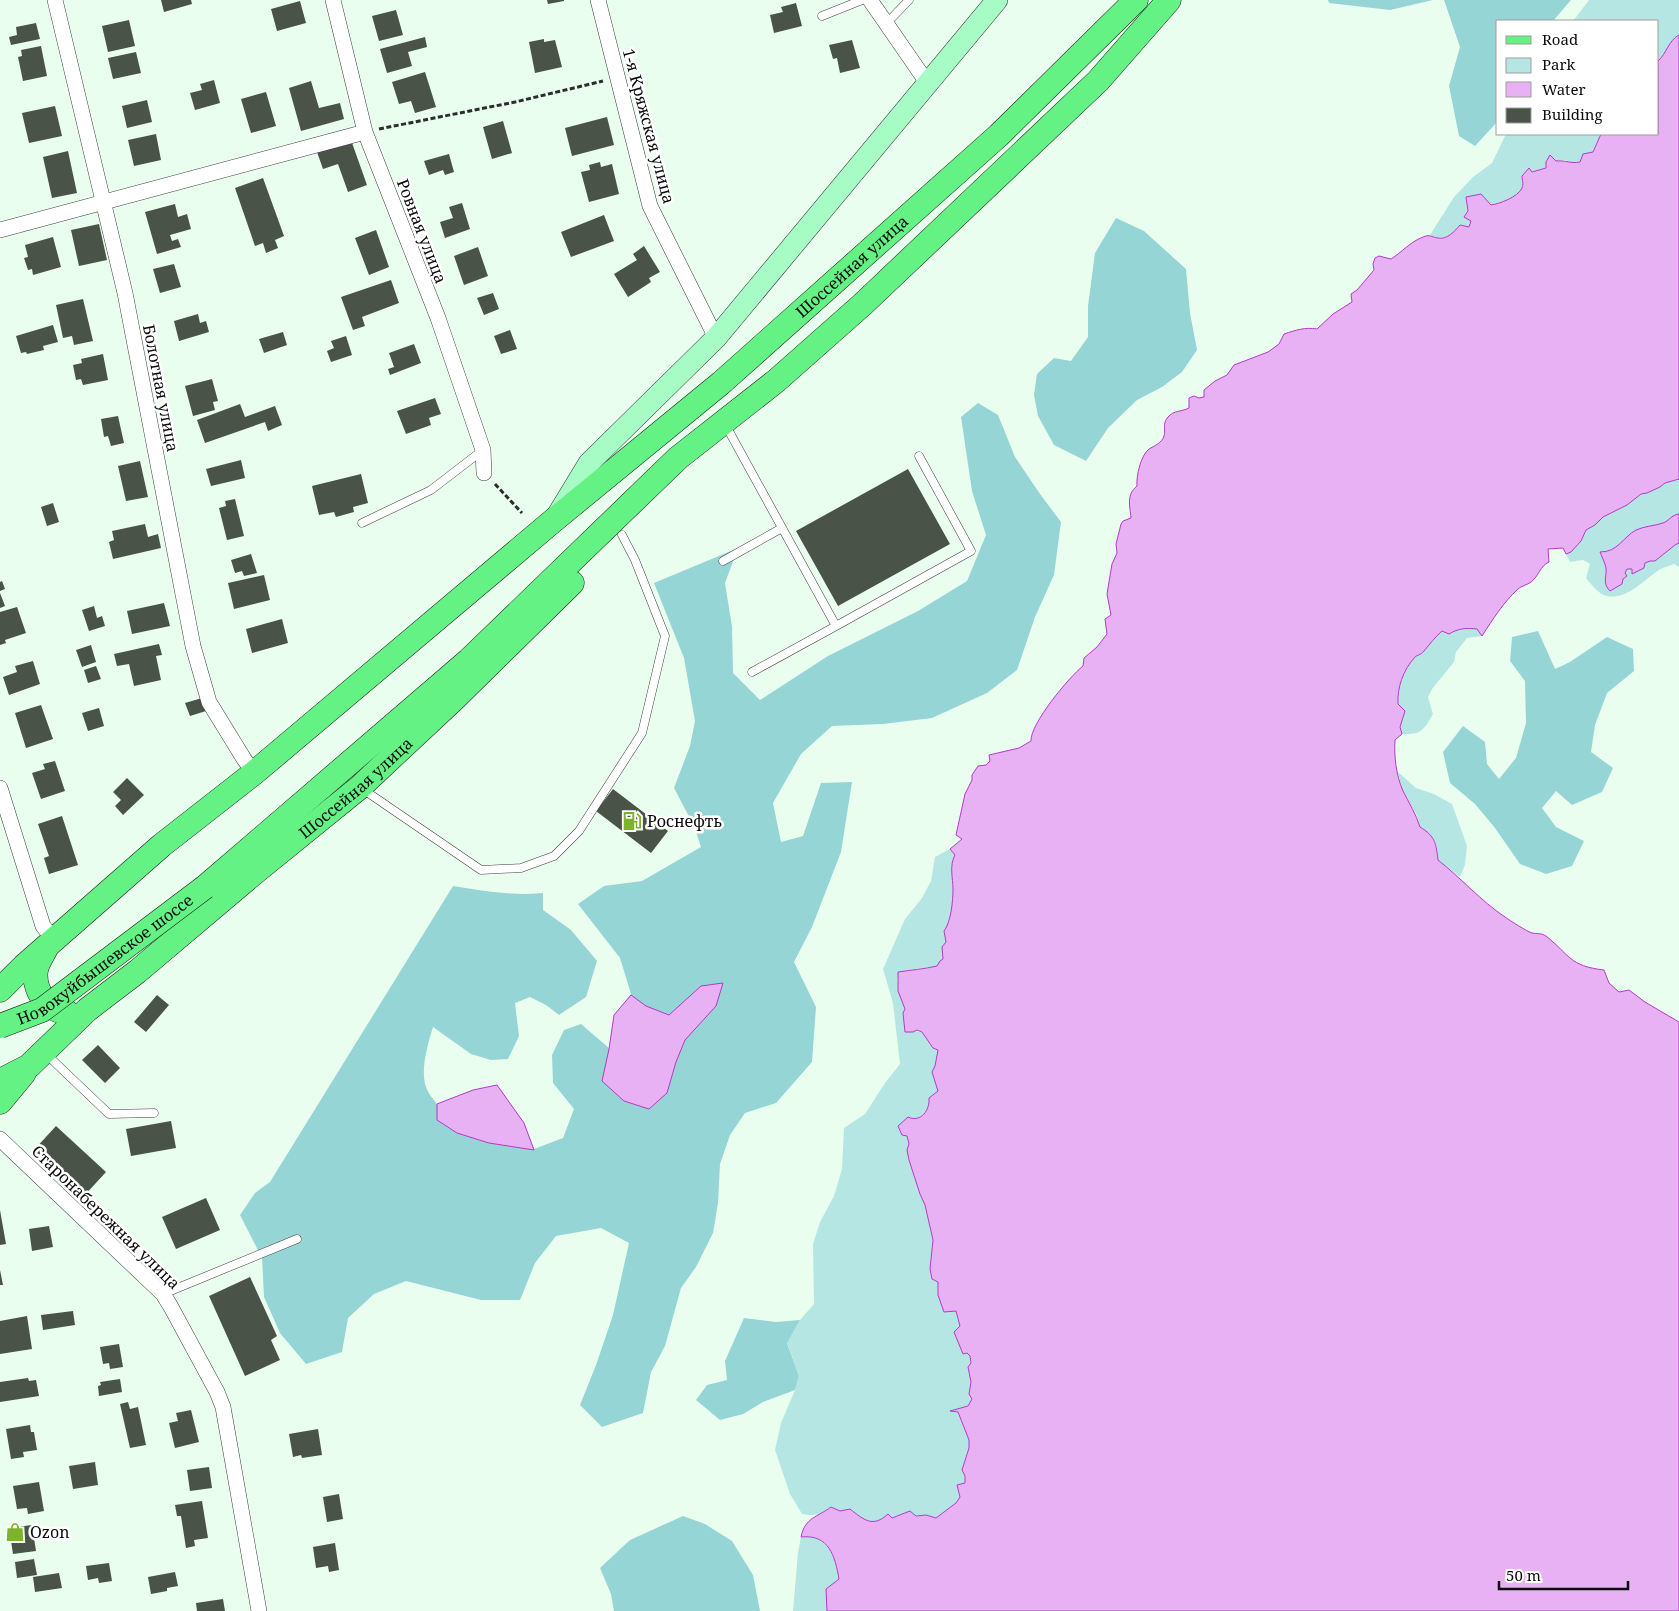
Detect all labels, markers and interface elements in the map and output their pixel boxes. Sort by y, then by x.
legend [1496,20,1659,135]
text: Road [1542,29,1578,49]
street label: 1-я Кряжская улица [618,46,680,206]
text: Park [1542,54,1576,74]
text: Water [1542,79,1585,99]
text: Building [1542,104,1603,124]
street label: Ровная улица [392,176,452,286]
street label: Шоссейная улица [791,210,913,323]
street label: Болотная улица [138,322,184,454]
street label: Шоссейная улица [294,732,417,843]
fuel station icon: Роснефть [621,810,643,832]
place label: Роснефть [647,810,722,832]
street label: Новокуйбышевское шоссе [14,889,197,1030]
street label: Старонабережная улица [27,1140,185,1294]
shop icon: Ozon [4,1521,26,1543]
place label: Ozon [30,1521,70,1543]
scale bar [1499,1558,1628,1590]
text: 50 m [1506,1565,1541,1585]

